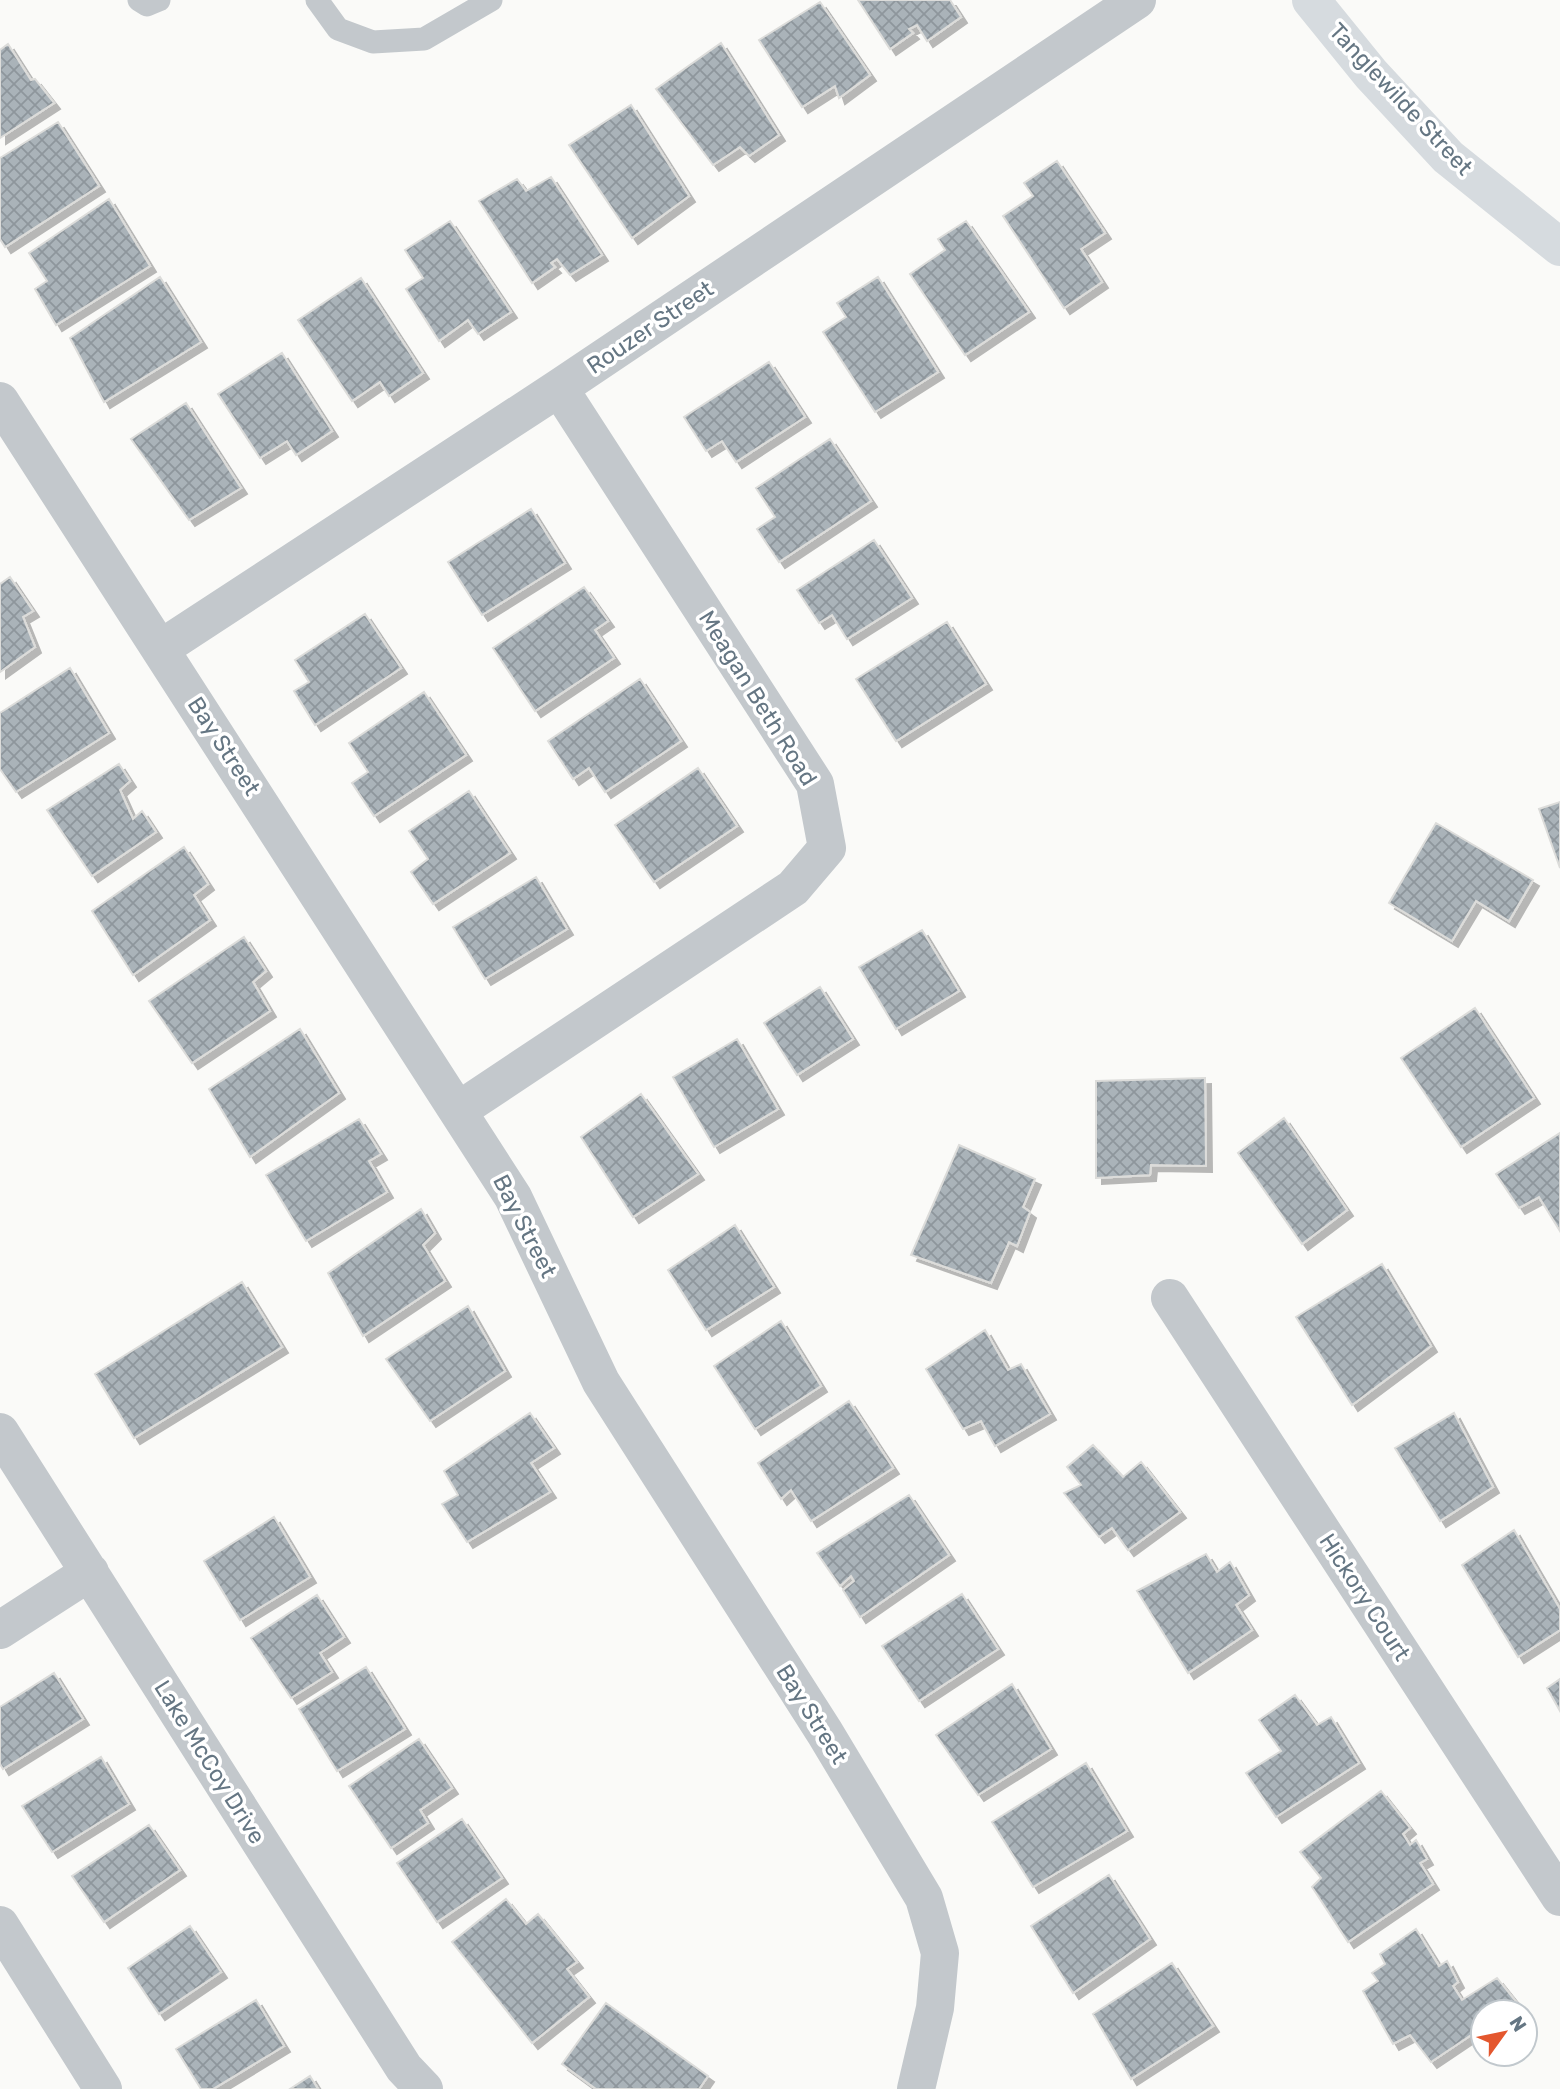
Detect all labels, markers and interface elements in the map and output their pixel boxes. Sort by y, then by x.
street label: Tanglewilde Street [1323,17,1479,181]
street label: Rouzer Street [581,274,719,380]
street label: Meagan Beth Road [693,605,823,791]
street label: Bay Street [182,691,266,801]
street label: Bay Street [487,1170,563,1282]
street label: Hickory Court [1314,1528,1416,1666]
street label: Bay Street [770,1659,854,1769]
street label: Lake McCoy Drive [148,1675,272,1849]
north arrow [1469,1998,1539,2068]
text: N [1504,2012,1531,2036]

